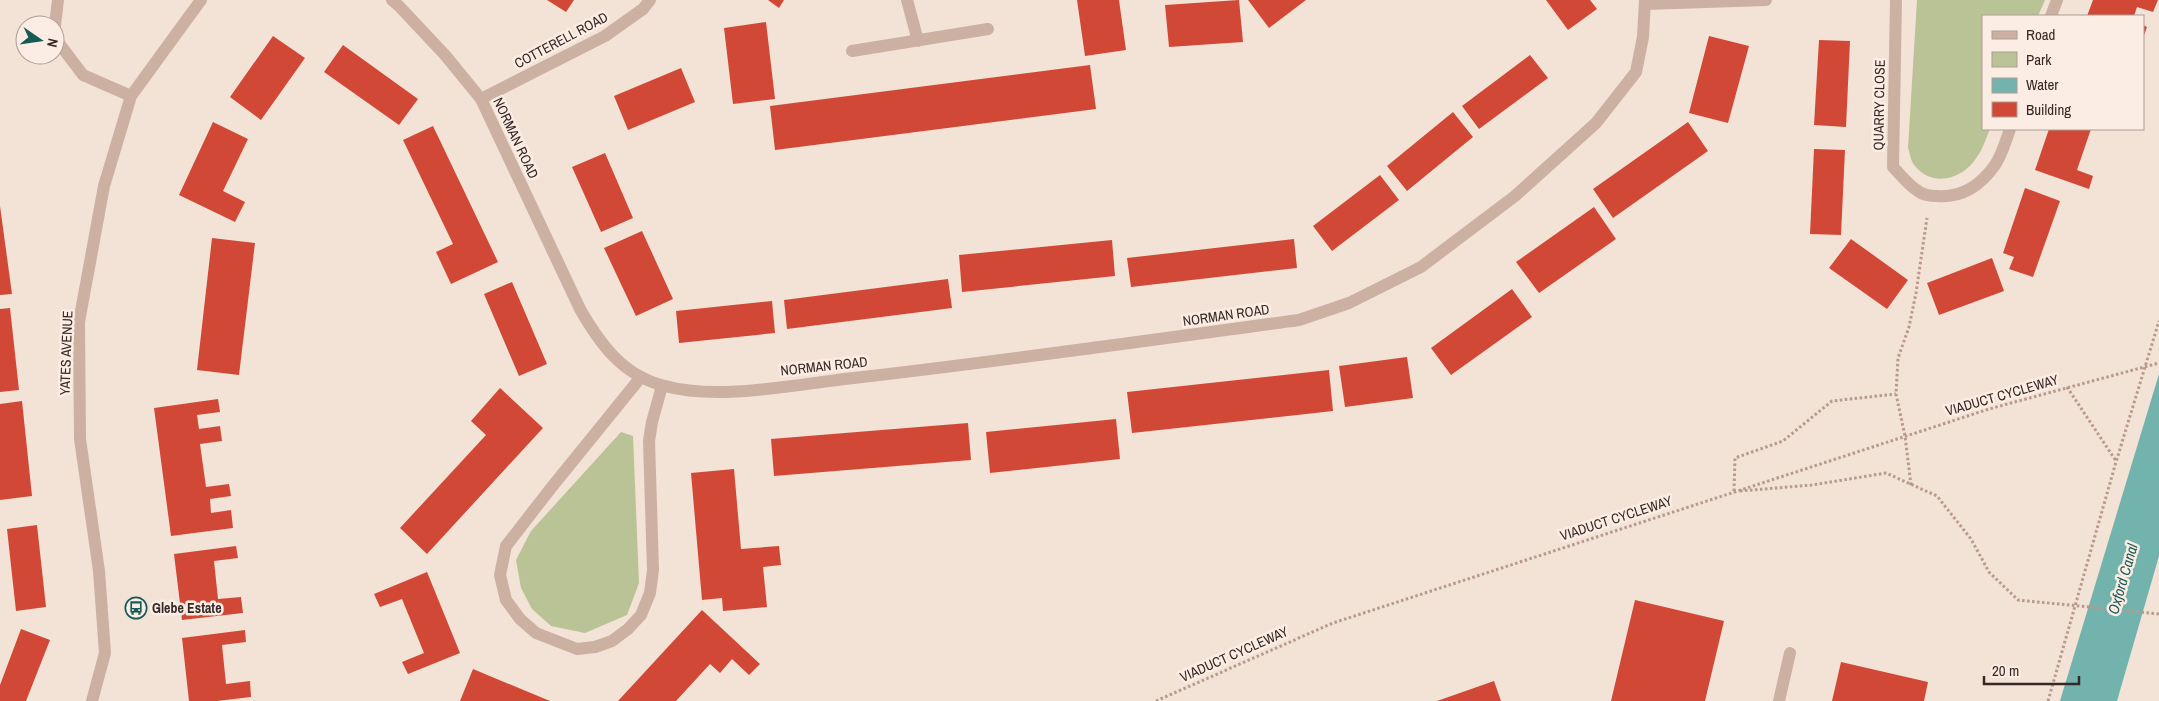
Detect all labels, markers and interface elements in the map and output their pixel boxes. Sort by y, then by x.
street label: COTTERELL ROAD [511,8,611,72]
north arrow [15,15,65,65]
legend [1982,15,2144,130]
text: Road [2026,24,2055,45]
text: N [43,37,62,49]
text: Park [2026,49,2052,70]
street label: QUARRY CLOSE [1869,59,1889,151]
text: Water [2026,74,2058,95]
street label: NORMAN ROAD [489,95,543,181]
text: Building [2026,99,2071,120]
street label: NORMAN ROAD [1181,300,1271,330]
street label: YATES AVENUE [56,310,76,396]
street label: NORMAN ROAD [780,352,868,380]
street label: VIADUCT CYCLEWAY [1943,370,2061,420]
street label: VIADUCT CYCLEWAY [1558,491,1675,545]
water label: Oxford Canal [2102,541,2143,617]
bus stop icon: Glebe Estate [124,596,148,620]
place label: Glebe Estate [152,599,222,617]
street label: VIADUCT CYCLEWAY [1177,622,1291,686]
scale bar [1984,654,2079,686]
text: 20 m [1992,660,2019,681]

